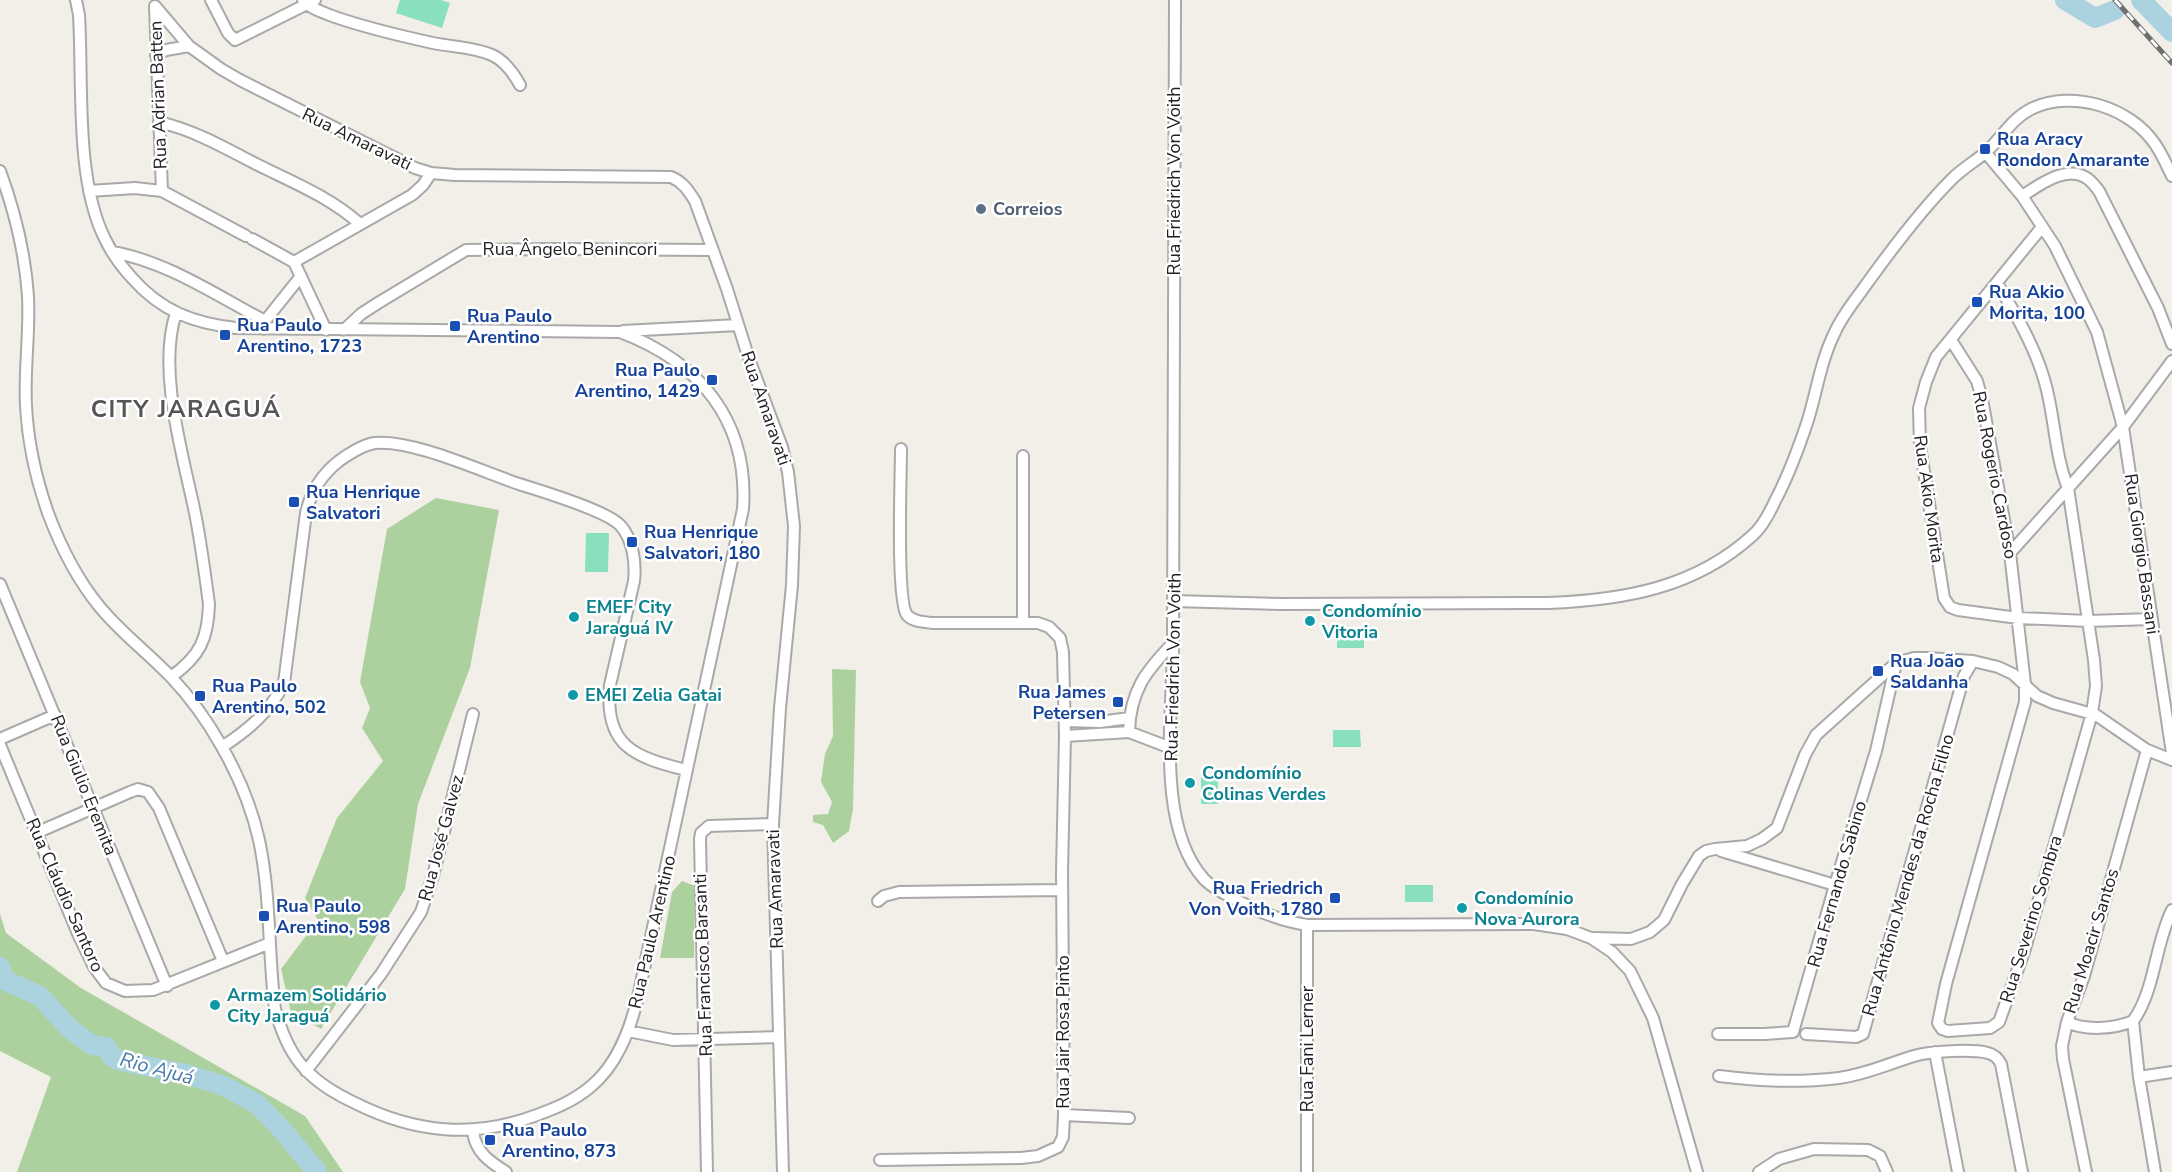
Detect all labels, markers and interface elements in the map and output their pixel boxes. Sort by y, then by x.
street label: Rua Adrian Batten [143,20,173,170]
street label: Rua Friedrich Von Voith [1162,87,1186,275]
street label: Rua Amaravati [298,102,416,176]
place label: Rua Aracy Rondon Amarante [1997,127,2150,172]
marker: Rua Aracy Rondon Amarante [1978,142,1992,156]
place label: Correios [993,197,1063,221]
marker: Correios [974,202,988,216]
street label: Rua Ângelo Benincori [483,237,657,261]
place label: Rua Akio Morita, 100 [1989,280,2085,325]
marker: Rua Akio Morita, 100 [1970,295,1984,309]
place label: Rua Paulo Arentino [467,304,552,349]
place label: Rua Paulo Arentino, 1723 [237,313,362,358]
marker: Rua Paulo Arentino [448,319,462,333]
marker: Rua Paulo Arentino, 1723 [218,328,232,342]
street label: Rua Amaravati [735,348,797,468]
place label: Rua Paulo Arentino, 1429 [575,358,700,403]
marker: Rua Paulo Arentino, 1429 [705,373,719,387]
street label: Rua Rogerio Cardoso [1967,389,2023,561]
district label: CITY JARAGUÁ [91,393,281,425]
street label: Rua Akio Morita [1908,433,1950,565]
street label: Rua Giorgio Bassani [2119,472,2165,636]
place label: Rua Henrique Salvatori [306,480,421,525]
marker: Rua Henrique Salvatori [287,495,301,509]
place label: Rua Henrique Salvatori, 180 [644,520,761,565]
marker: Rua Henrique Salvatori, 180 [625,535,639,549]
street label: Rua Friedrich Von Voith [1159,572,1187,762]
place label: EMEF City Jaraguá IV [585,595,674,640]
place label: Condomínio Vitoria [1321,599,1422,644]
marker: EMEF City Jaraguá IV [567,610,581,624]
marker: Condomínio Vitoria [1303,614,1317,628]
place label: Rua João Saldanha [1890,649,1968,694]
marker: Rua João Saldanha [1871,664,1885,678]
place label: Rua Paulo Arentino, 502 [212,674,326,719]
place label: Rua James Petersen [1018,680,1106,725]
place label: EMEI Zelia Gatai [585,683,722,707]
marker: EMEI Zelia Gatai [566,688,580,702]
marker: Rua Paulo Arentino, 502 [193,689,207,703]
marker: Rua James Petersen [1111,695,1125,709]
street label: Rua Giulio Eremita [45,711,123,859]
street label: Rua Antônio Mendes da Rocha Filho [1856,731,1960,1019]
place label: Condomínio Colinas Verdes [1202,761,1326,806]
street label: Rua José Galvez [413,772,469,904]
marker: Condomínio Colinas Verdes [1183,776,1197,790]
street label: Rua Fernando Sabino [1802,798,1872,970]
street label: Rua Cláudio Santoro [20,814,110,976]
street label: Rua Amaravati [761,829,789,949]
street label: Rua Severino Sombra [1994,832,2068,1006]
street label: Rua Paulo Arentino [623,853,681,1011]
street label: Rua Moacir Santos [2058,866,2124,1016]
street label: Rua Francisco Barsanti [688,873,718,1057]
place label: Rua Friedrich Von Voith, 1780 [1188,876,1323,921]
place label: Condomínio Nova Aurora [1474,886,1580,931]
marker: Rua Friedrich Von Voith, 1780 [1328,891,1342,905]
place label: Rua Paulo Arentino, 598 [276,894,391,939]
marker: Condomínio Nova Aurora [1455,901,1469,915]
marker: Rua Paulo Arentino, 598 [257,909,271,923]
street label: Rua Jair Rosa Pinto [1051,955,1075,1109]
place label: Armazem Solidário City Jaraguá [227,983,387,1028]
street label: Rua Fani Lerner [1295,985,1319,1112]
marker: Armazem Solidário City Jaraguá [208,998,222,1012]
water label: Rio Ajuá [117,1046,197,1091]
place label: Rua Paulo Arentino, 873 [502,1118,616,1163]
marker: Rua Paulo Arentino, 873 [483,1133,497,1147]

